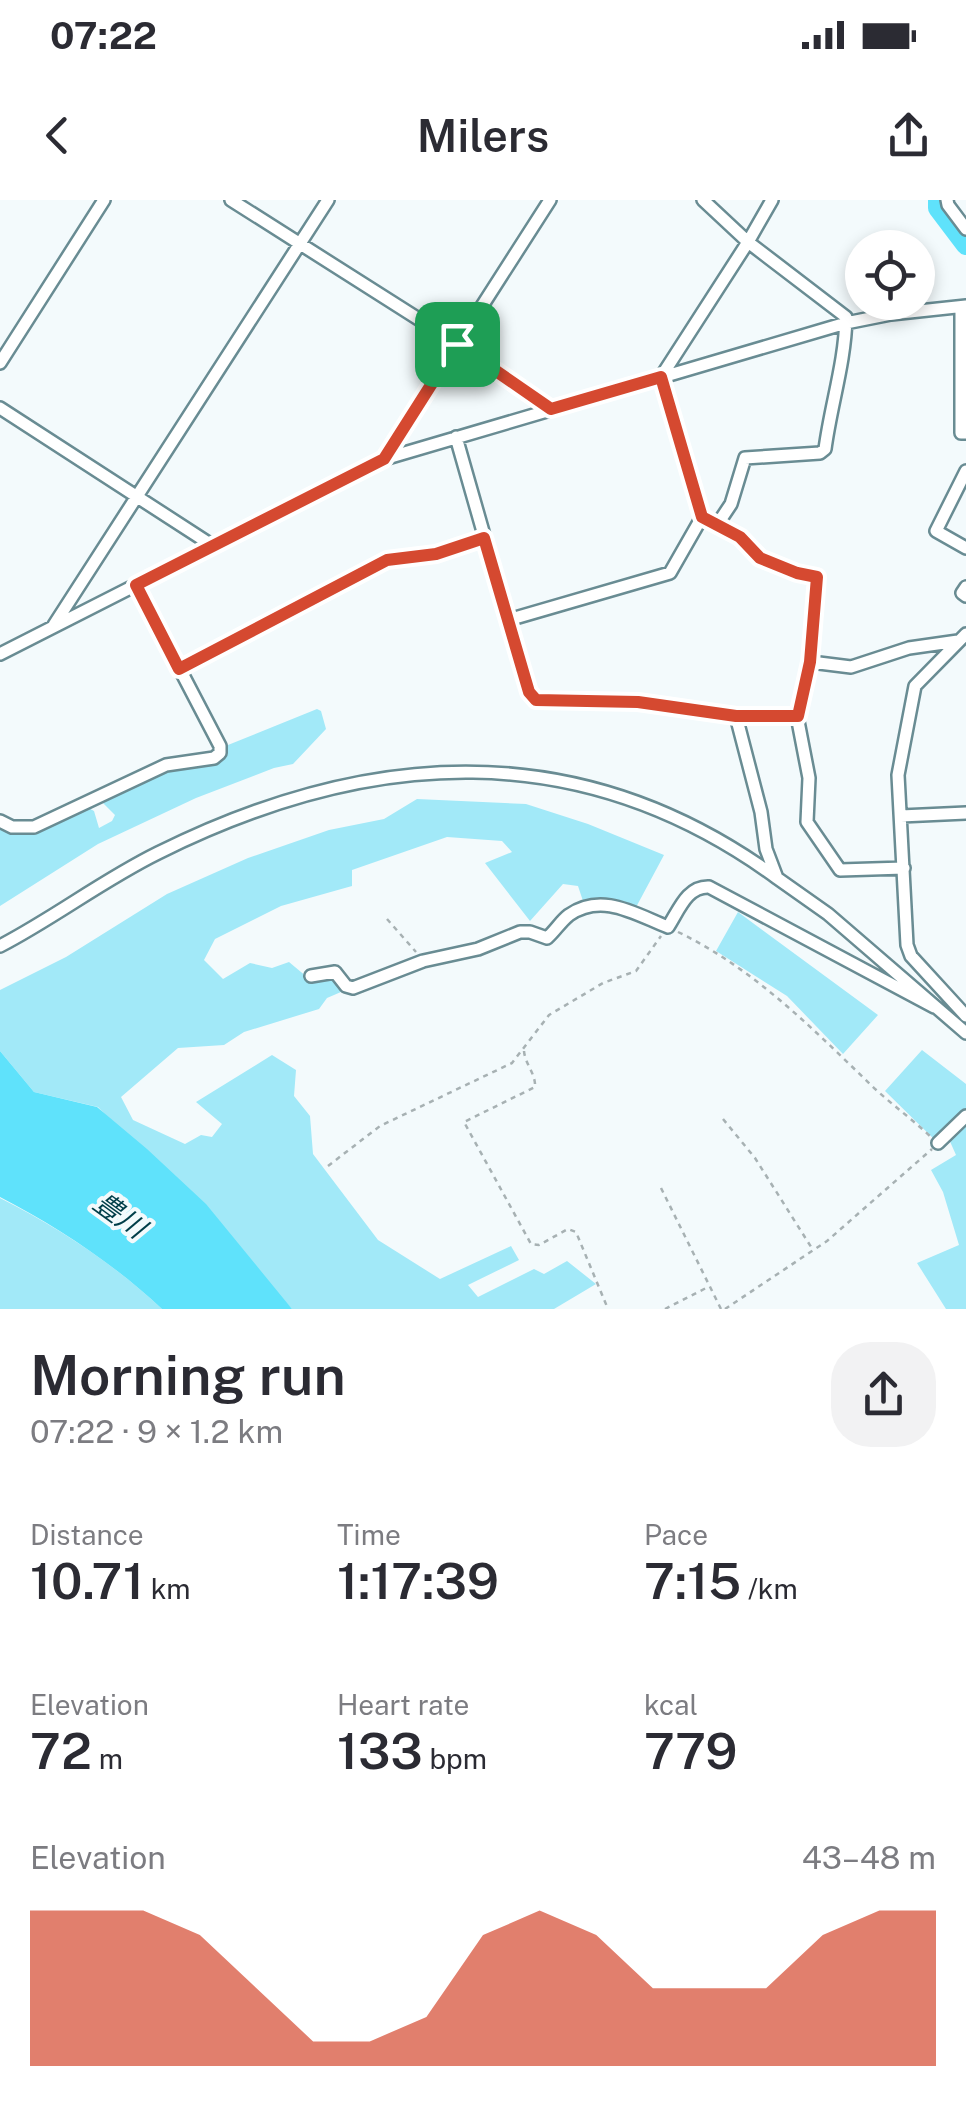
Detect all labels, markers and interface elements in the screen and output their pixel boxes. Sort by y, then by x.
text: 07:22 [50,13,157,58]
icon: back [30,108,85,163]
icon: share [881,108,936,163]
text: Milers [417,109,549,162]
map controls [845,230,935,320]
button: locate [845,230,935,320]
pin [415,302,500,387]
icon: arrive [430,317,485,372]
water label: 豊川 [88,1185,155,1246]
button: share [831,1342,936,1447]
text: Morning run [30,1343,346,1407]
text: 07:22 · 9 × 1.2 km [30,1413,283,1450]
text: Distance [30,1518,144,1551]
text: Time [337,1518,401,1551]
text: Pace [644,1518,708,1551]
text: 10.71 [30,1551,144,1610]
text: 1:17:39 [337,1551,499,1610]
text: 7:15 [644,1551,741,1610]
text: km [144,1572,191,1605]
text: /km [741,1572,798,1605]
text: Elevation [30,1688,149,1721]
text: Heart rate [337,1688,469,1721]
text: kcal [644,1688,698,1721]
text: 72 [30,1721,92,1780]
text: 133 [337,1721,423,1780]
text: 779 [644,1721,737,1780]
text: m [92,1742,123,1775]
text: bpm [423,1742,487,1775]
text: Elevation [30,1839,166,1876]
text: 43–48 m [802,1839,936,1876]

